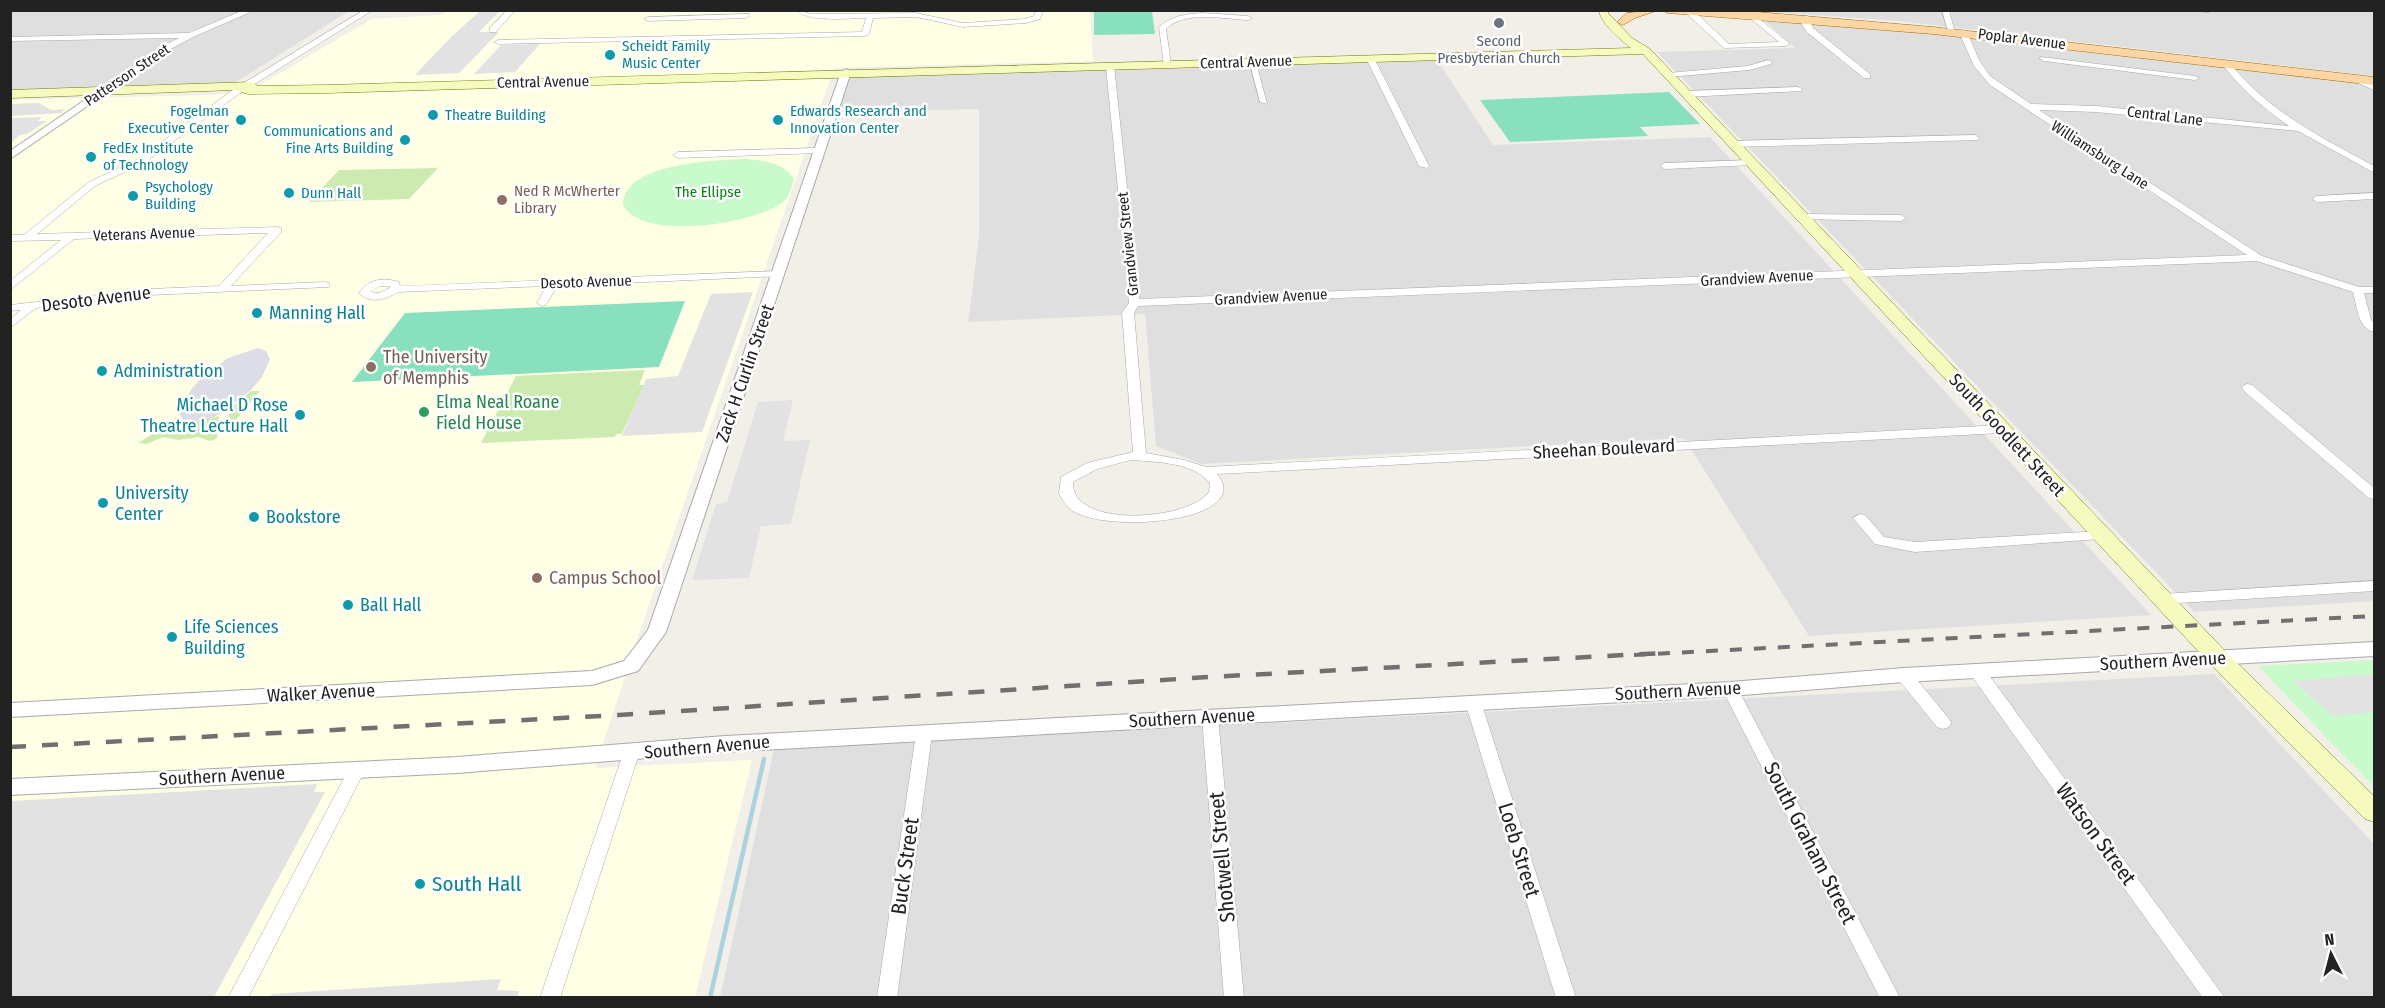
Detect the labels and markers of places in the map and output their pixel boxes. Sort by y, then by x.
marker: Second Presbyterian Church [1492,16,1506,30]
place label: Second Presbyterian Church [1437,32,1561,67]
place label: Scheidt Family Music Center [622,37,711,72]
marker: Scheidt Family Music Center [603,48,617,62]
place label: Fogelman Executive Center [128,102,230,137]
place label: Edwards Research and Innovation Center [790,102,927,137]
place label: Theatre Building [445,106,546,124]
marker: Theatre Building [426,108,440,122]
marker: Fogelman Executive Center [234,113,248,127]
marker: Edwards Research and Innovation Center [771,113,785,127]
place label: Communications and Fine Arts Building [264,122,393,157]
marker: Communications and Fine Arts Building [398,133,412,147]
place label: FedEx Institute of Technology [103,139,193,174]
marker: FedEx Institute of Technology [84,150,98,164]
place label: Psychology Building [145,178,213,213]
place label: Ned R McWherter Library [514,182,621,217]
place label: Dunn Hall [301,184,361,202]
marker: Dunn Hall [282,186,296,200]
marker: Psychology Building [126,189,140,203]
marker: Ned R McWherter Library [495,193,509,207]
place label: Manning Hall [269,302,366,324]
marker: Manning Hall [250,306,264,320]
place label: The University of Memphis [383,346,488,389]
place label: Administration [114,360,223,382]
marker: The University of Memphis [364,360,378,374]
marker: Administration [95,364,109,378]
place label: Elma Neal Roane Field House [436,391,559,434]
place label: Michael D Rose Theatre Lecture Hall [140,394,288,437]
marker: Elma Neal Roane Field House [417,405,431,419]
marker: Michael D Rose Theatre Lecture Hall [293,408,307,422]
place label: University Center [115,482,189,525]
marker: University Center [96,496,110,510]
place label: Bookstore [266,506,341,528]
marker: Bookstore [247,510,261,524]
place label: Campus School [549,567,662,589]
marker: Campus School [530,571,544,585]
place label: Ball Hall [360,594,422,616]
marker: Ball Hall [341,598,355,612]
place label: Life Sciences Building [184,616,279,659]
marker: Life Sciences Building [165,630,179,644]
place label: South Hall [432,871,522,897]
marker: South Hall [413,877,427,891]

